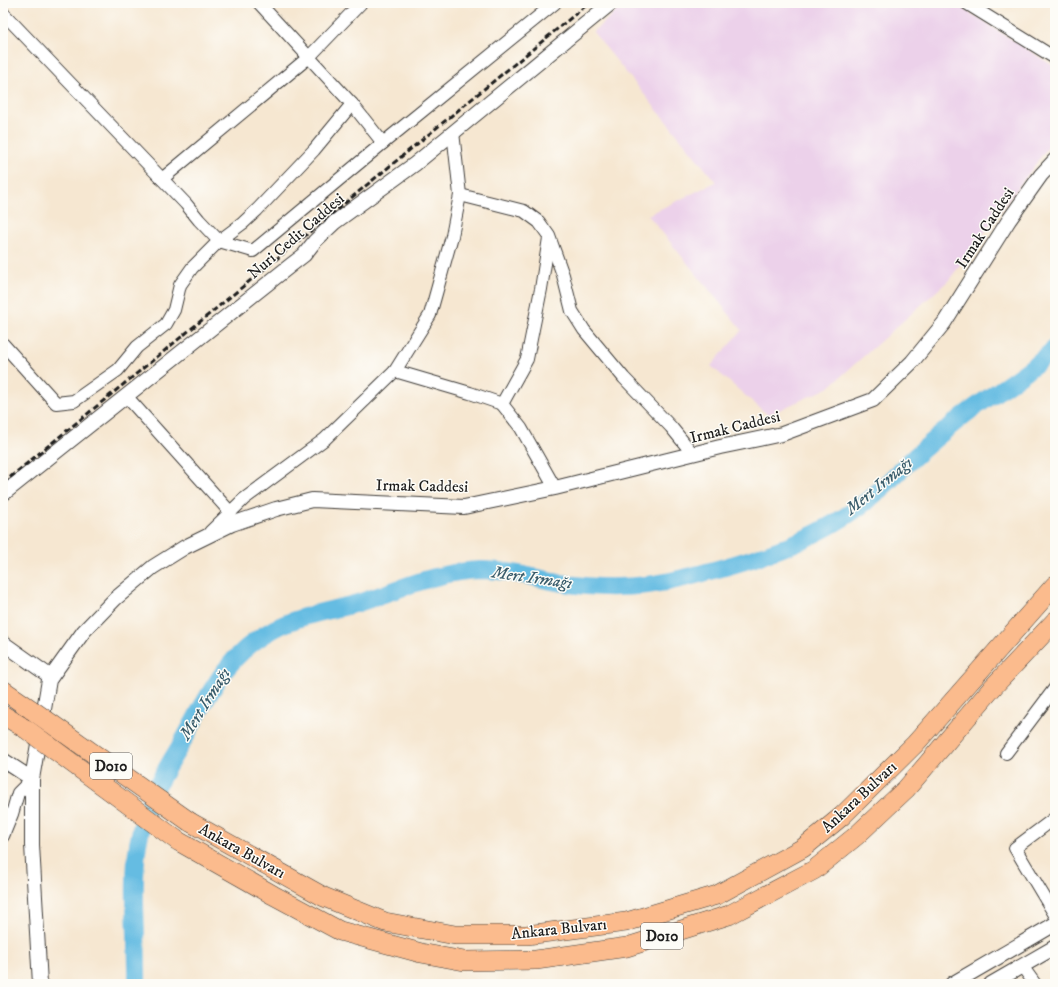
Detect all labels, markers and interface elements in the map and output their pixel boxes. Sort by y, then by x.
street label: Irmak Caddesi [951,184,1019,272]
street label: Nuri Cedit Caddesi [244,189,348,283]
street label: Irmak Caddesi [688,406,782,448]
water label: Mert Irmağı [840,452,918,521]
street label: Irmak Caddesi [376,475,468,497]
water label: Mert Irmağı [490,561,574,595]
water label: Mert Irmağı [174,664,236,745]
road number: D010 [90,753,132,779]
street label: Ankara Bulvarı [817,757,901,837]
street label: Ankara Bulvarı [195,819,289,883]
street label: Ankara Bulvarı [510,914,608,944]
road number: D010 [641,923,683,949]

